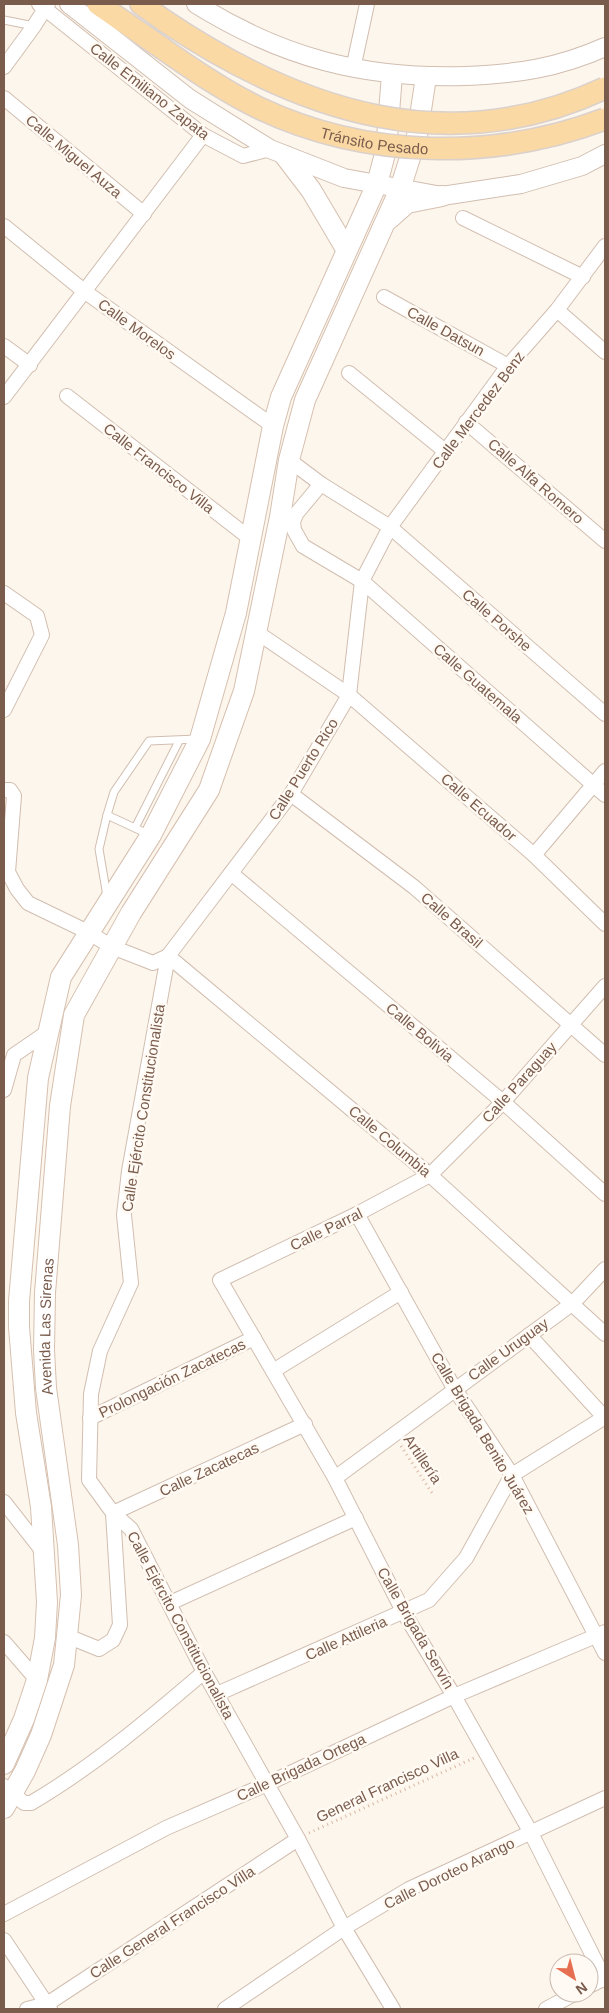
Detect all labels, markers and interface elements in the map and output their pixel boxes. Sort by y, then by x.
street label: Calle Emiliano Zapata [87,39,214,143]
street label: Calle Miguel Auza [23,111,126,202]
street label: Tránsito Pesado [319,123,429,157]
street label: Calle Morelos [95,295,179,363]
street label: Calle Datsun [404,303,488,359]
street label: Calle Mercedez Benz [428,348,528,472]
street label: Calle Francisco Villa [100,420,218,517]
street label: Calle Alfa Romero [485,435,587,527]
street label: Calle Porshe [459,585,535,655]
street label: Calle Guatemala [430,640,526,726]
street label: Calle Puerto Rico [265,715,341,823]
street label: Calle Ecuador [438,770,520,844]
street label: Calle Brasil [418,889,486,951]
street label: Calle Bolivia [383,999,458,1065]
street label: Calle Ejército Constitucionalista [118,1002,168,1213]
street label: Calle Paraguay [478,1038,560,1126]
street label: Calle Columbia [346,1102,435,1181]
street label: Calle Parral [287,1204,365,1254]
street label: Avenida Las Sirenas [35,1257,56,1396]
street label: Calle Uruguay [465,1314,552,1384]
street label: Prolongación Zacatecas [96,1335,248,1421]
street label: Calle Brigada Benito Juárez [428,1349,538,1517]
street label: Artillería [401,1431,446,1487]
street label: Calle Zacatecas [157,1439,261,1499]
street label: Calle Ejército Constitucionalista [124,1528,238,1722]
street label: Calle Brigada Servín [374,1564,458,1692]
street label: Calle Attileria [303,1612,390,1664]
street label: Calle Brigada Ortega [234,1729,369,1804]
street label: General Francisco Villa [313,1744,461,1825]
street label: Calle Doroteo Arango [381,1834,517,1912]
street label: Calle General Francisco Villa [86,1862,258,1982]
north arrow [549,1953,599,2003]
text: N [573,1979,590,1998]

